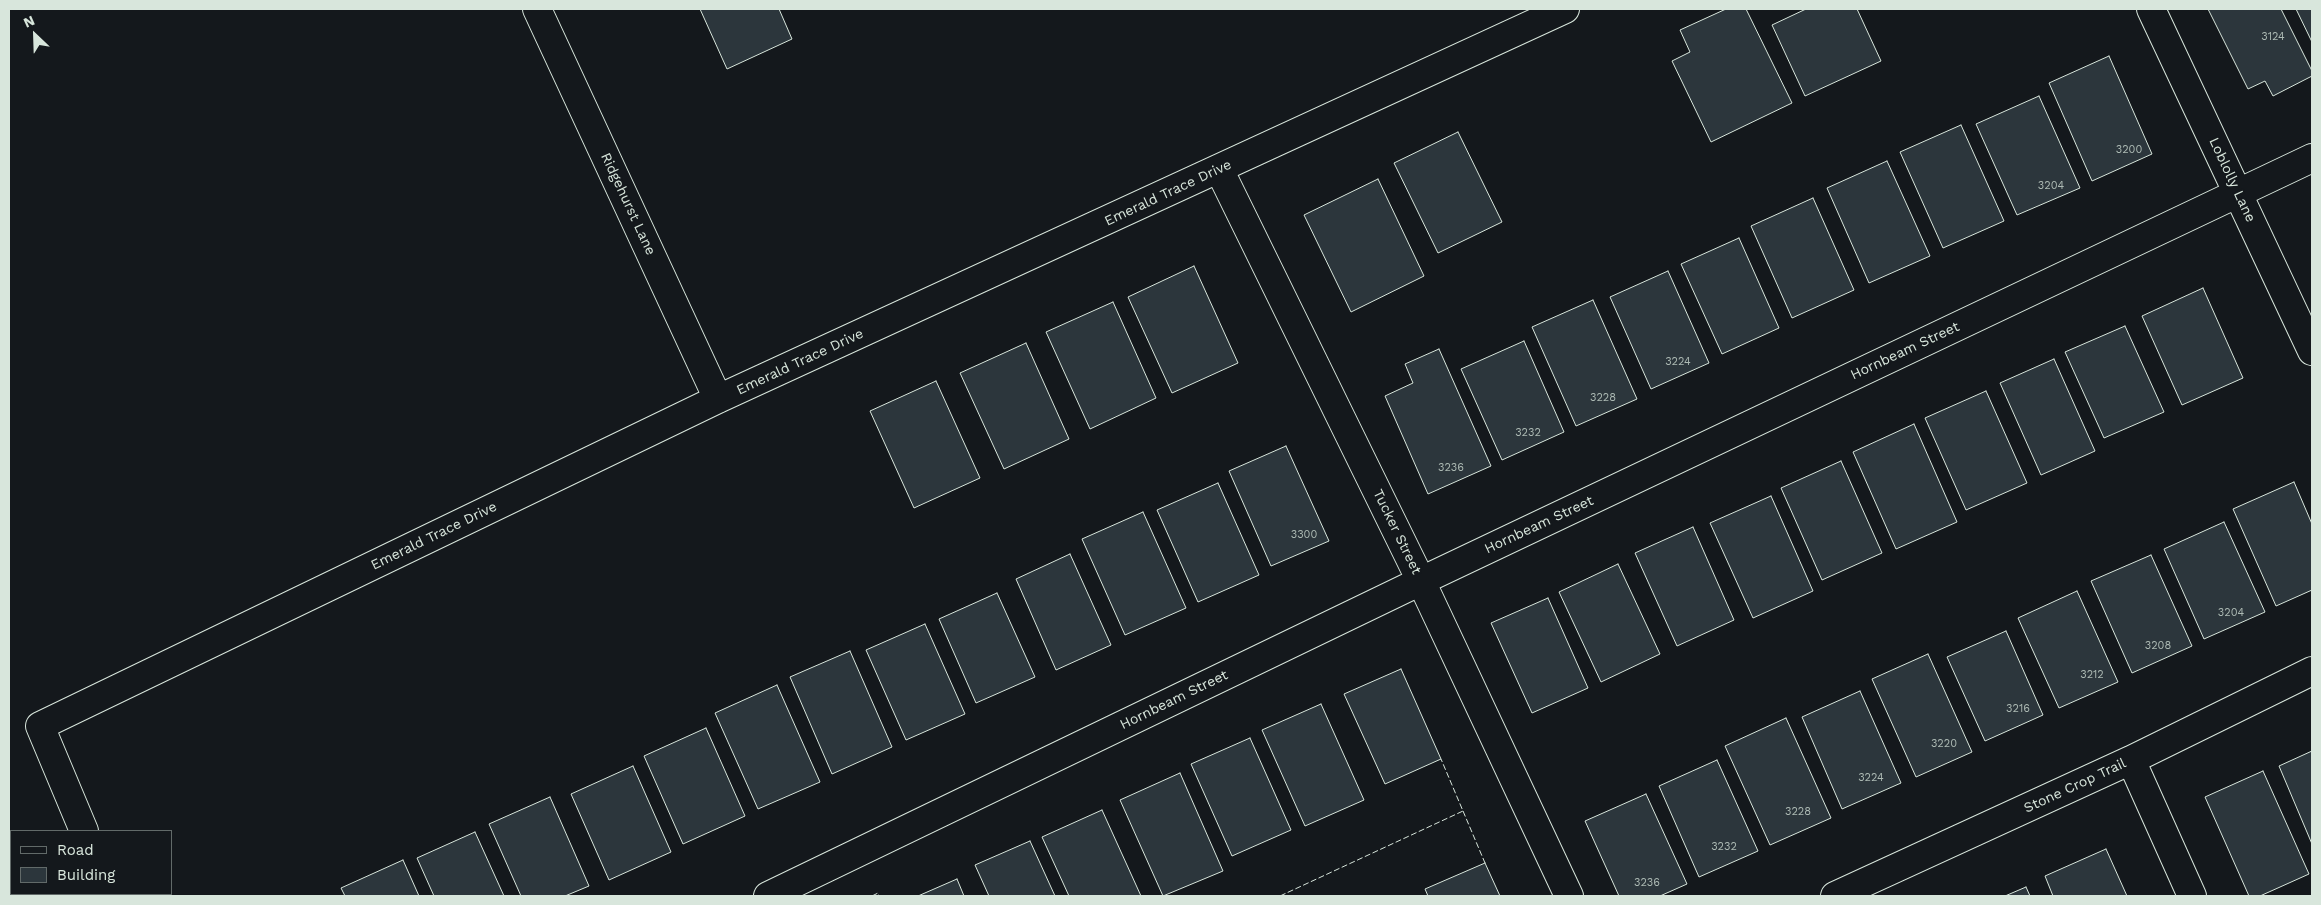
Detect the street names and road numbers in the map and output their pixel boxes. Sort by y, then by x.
street label: Loblolly Lane [2205,135,2259,225]
street label: Ridgehurst Lane [597,150,659,258]
street label: Emerald Trace Drive [1102,156,1234,230]
street label: Hornbeam Street [1848,318,1962,384]
street label: Emerald Trace Drive [734,325,866,399]
street label: Tucker Street [1369,487,1425,577]
street label: Hornbeam Street [1482,492,1596,558]
street label: Emerald Trace Drive [368,498,500,574]
street label: Hornbeam Street [1117,667,1231,733]
street label: Stone Crop Trail [2021,755,2129,817]

